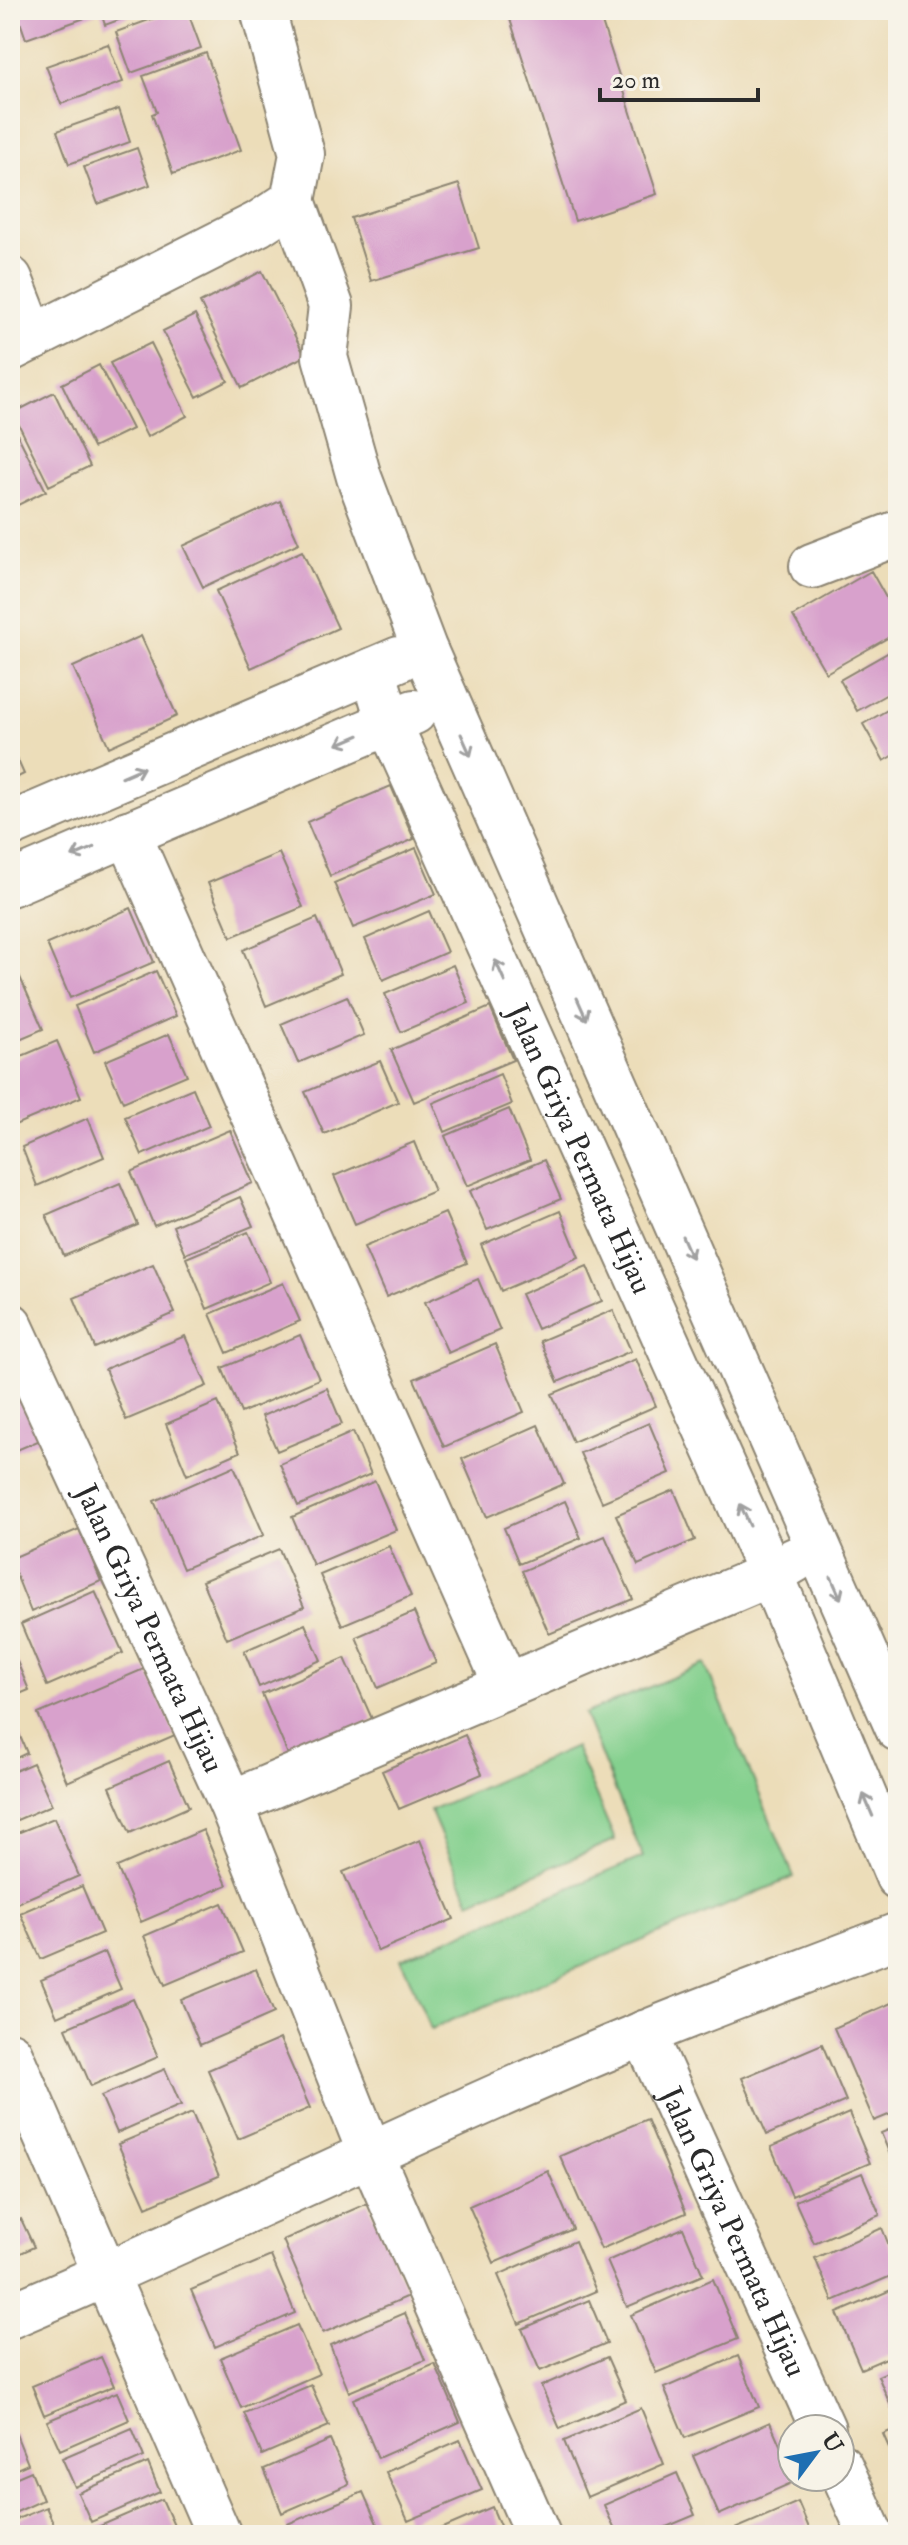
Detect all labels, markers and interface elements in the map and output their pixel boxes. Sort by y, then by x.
scale bar [600,52,758,102]
text: 20 m [612,65,661,96]
one-way arrow [460,732,475,757]
one-way arrow [336,733,361,748]
one-way arrow [120,764,145,779]
one-way arrow [71,846,96,861]
one-way arrow [492,959,507,983]
street label: Jalan Griya Permata Hijau [499,997,661,1299]
one-way arrow [575,997,590,1021]
one-way arrow [680,1234,695,1259]
street label: Jalan Griya Permata Hijau [67,1477,233,1778]
one-way arrow [736,1503,751,1527]
one-way arrow [829,1576,844,1600]
one-way arrow [860,1794,874,1818]
street label: Jalan Griya Permata Hijau [652,2080,815,2382]
north arrow [776,2413,856,2493]
text: U [815,2428,849,2459]

